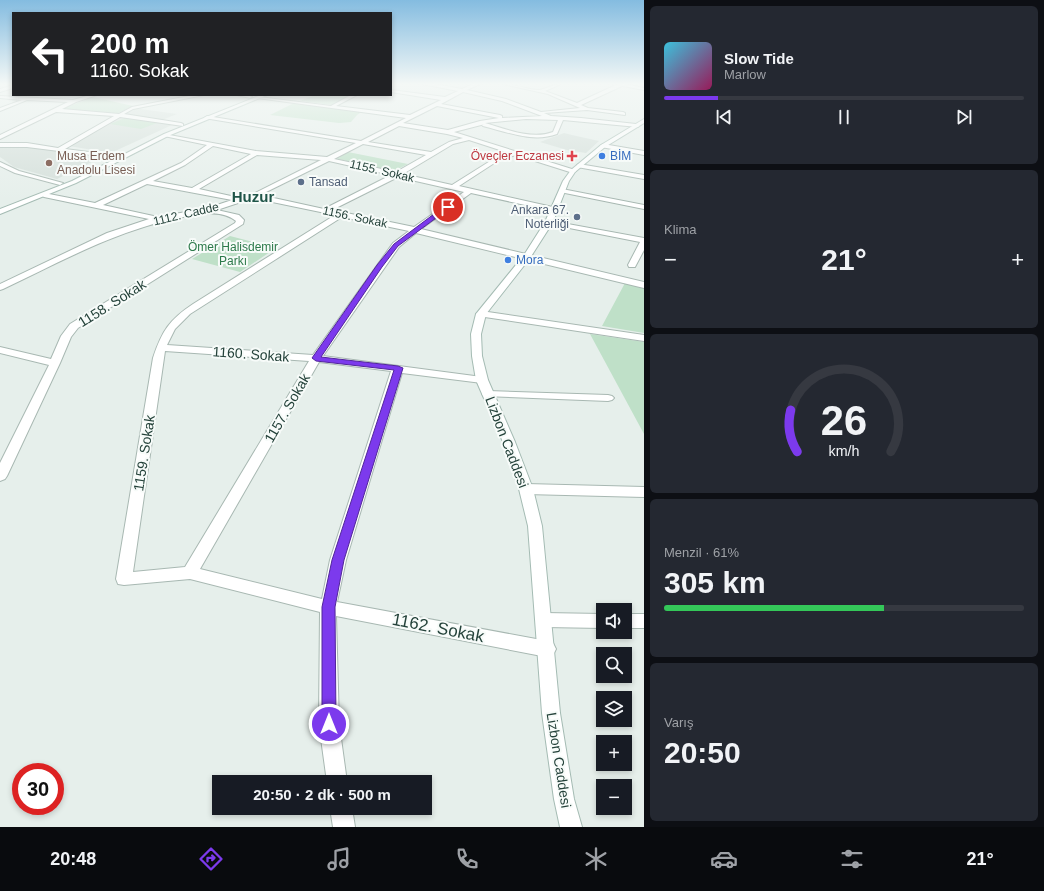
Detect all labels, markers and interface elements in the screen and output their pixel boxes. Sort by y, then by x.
icon: left [24,28,76,80]
text: 200 m [90,28,169,59]
text: Slow Tide [724,50,794,67]
text: 1160. Sokak [90,61,189,81]
text: Marlow [724,67,766,82]
icon: previous [713,106,735,128]
icon: pause [833,106,855,128]
icon: next [953,106,975,128]
place label: Musa Erdem Anadolu Lisesi [57,149,135,177]
place label: Öveçler Eczanesi [471,149,564,163]
place label: BİM [610,149,631,163]
marker: Öveçler Eczanesi [567,151,577,161]
marker: BİM [597,151,607,161]
street label: 1155. Sokak [348,157,417,185]
marker: Musa Erdem Anadolu Lisesi [44,158,54,168]
place label: Tansad [309,175,348,189]
marker: Tansad [296,177,306,187]
district label: Huzur [232,188,274,205]
pin [431,190,465,224]
icon: arrive [437,196,459,218]
street label: 1112. Cadde [152,200,221,228]
street label: 1156. Sokak [321,203,390,231]
place label: Ankara 67. Noterliği [511,203,569,231]
marker: Ankara 67. Noterliği [572,212,582,222]
text: Klima [664,222,697,237]
park label: Ömer Halisdemir Parkı [188,240,278,268]
text: 21° [821,243,867,276]
text: − [664,247,677,272]
text: + [1011,247,1024,272]
place label: Mora [516,253,544,267]
marker: Mora [503,255,513,265]
street label: 1158. Sokak [75,275,150,330]
street label: 1160. Sokak [212,343,291,365]
street label: 1157. Sokak [261,370,314,445]
street label: Lizbon Caddesi [482,394,532,490]
text: 26 [821,396,867,443]
street label: 1159. Sokak [130,413,158,492]
text: km/h [829,442,860,458]
text: Menzil · 61% [664,545,739,560]
text: 305 km [664,566,766,599]
map controls [596,603,632,815]
button: sound [596,603,632,639]
street label: 1162. Sokak [390,610,486,646]
button: search [596,647,632,683]
button: layers [596,691,632,727]
position arrow [308,703,350,745]
street label: Lizbon Caddesi [544,711,574,809]
text: Varış [664,715,693,730]
button: + [596,735,632,771]
text: 20:50 [664,736,741,769]
speed limit sign: 30 [12,763,64,815]
button: − [596,779,632,815]
text: 20:50 · 2 dk · 500 m [253,786,391,803]
icon: directions [197,845,225,873]
icon: music [325,845,353,873]
icon: phone [453,845,481,873]
icon: climate [582,845,610,873]
icon: car [710,845,738,873]
icon: filters [838,845,866,873]
text: 20:48 [50,849,96,869]
text: 21° [967,849,994,869]

